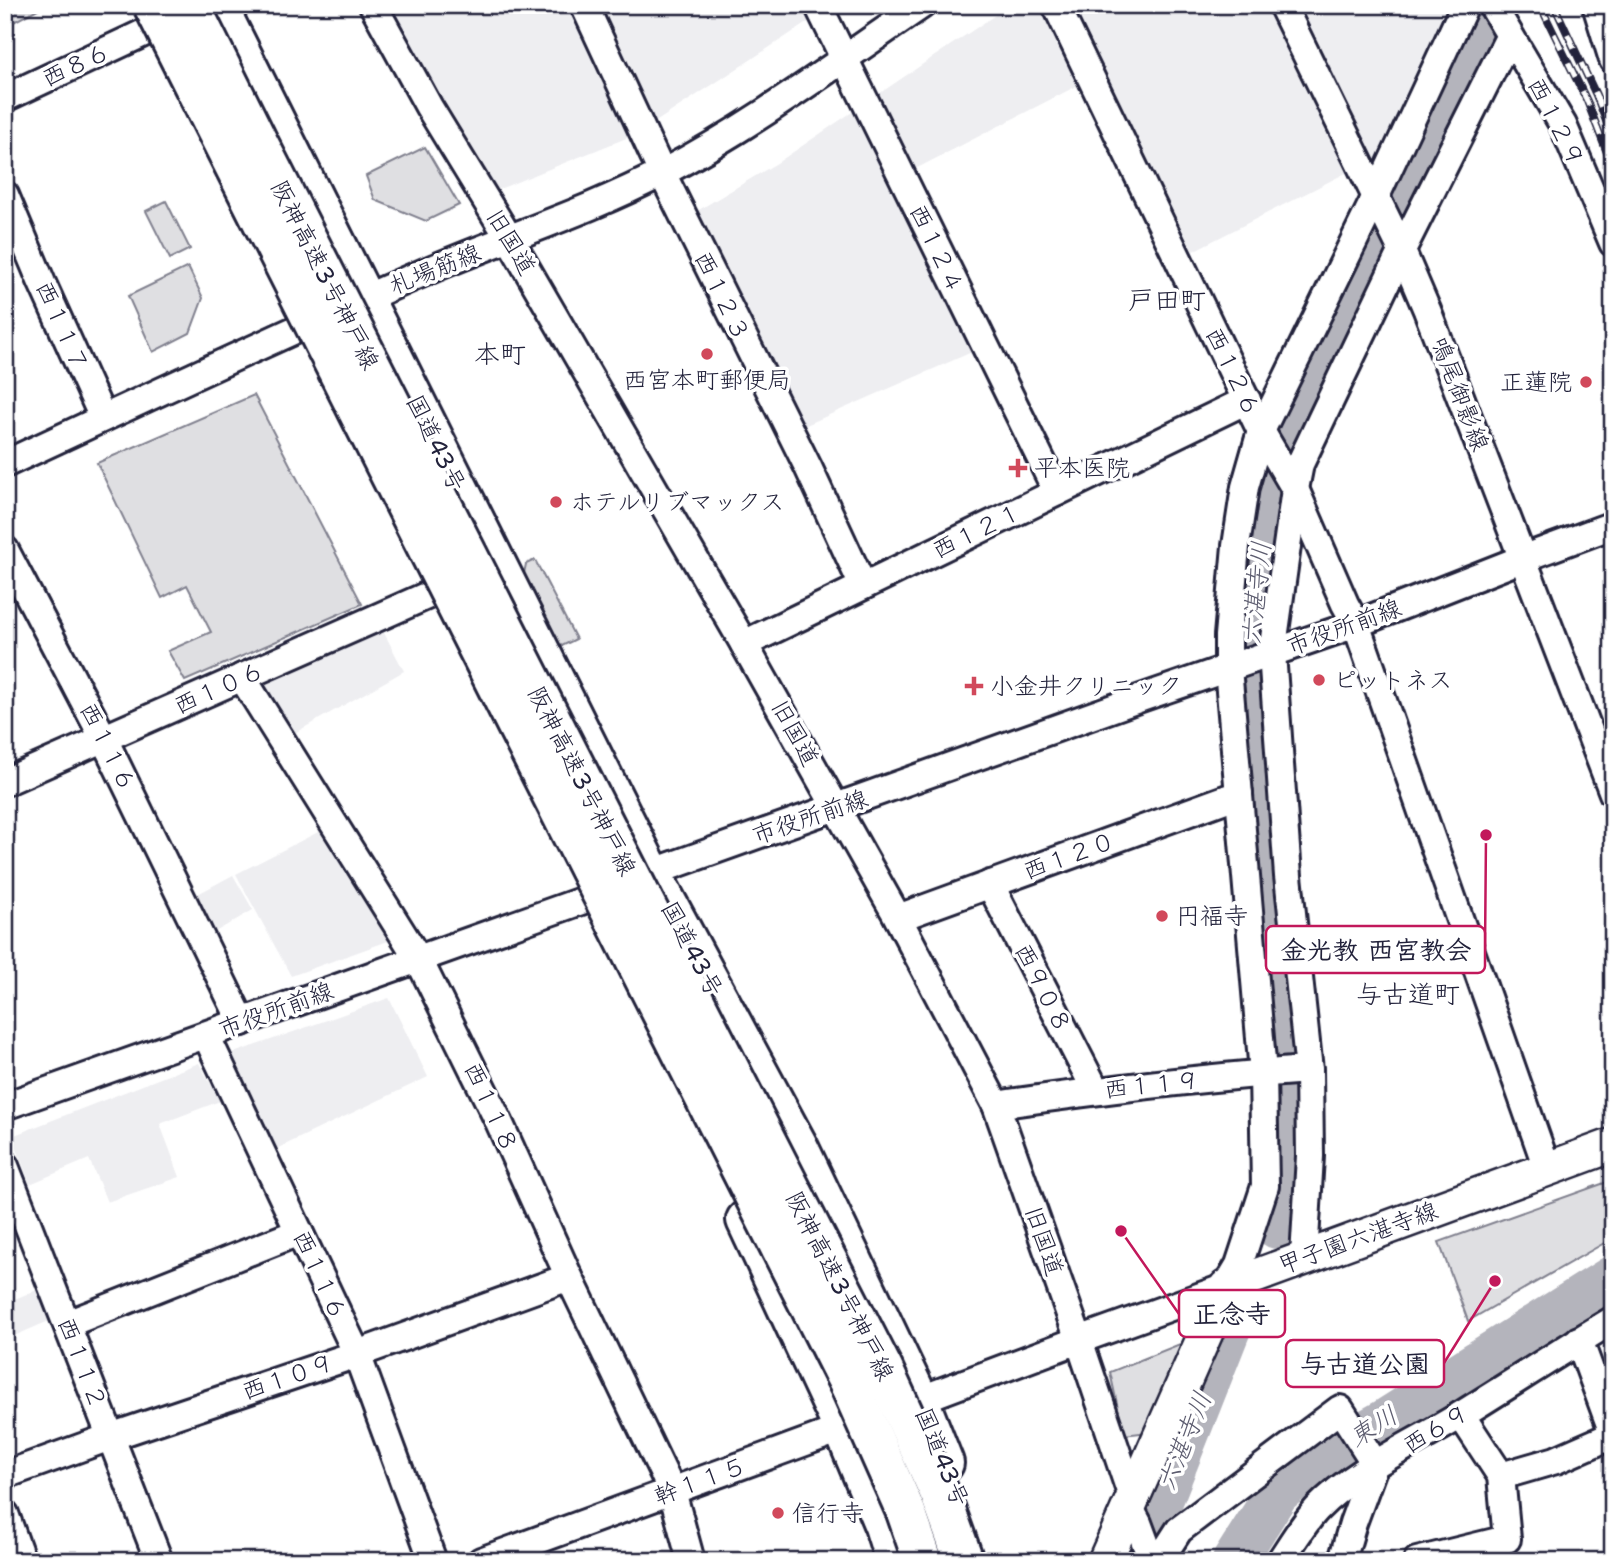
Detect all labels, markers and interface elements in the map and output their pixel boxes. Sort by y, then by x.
street label: 西８６ [37,35,115,95]
street label: 西１２９ [1520,72,1592,172]
street label: 阪神高速3号神戸線 [263,175,387,375]
street label: 西１２４ [902,199,972,299]
street label: 旧国道 [479,203,543,281]
street label: 札場筋線 [385,236,485,302]
street label: 西１２３ [687,246,757,346]
street label: 西１１７ [28,276,96,376]
district label: 戸田町 [1128,282,1206,317]
street label: 西１２６ [1198,322,1268,422]
street label: 鳴尾御影線 [1424,332,1496,456]
district label: 本町 [474,336,526,371]
marker: 西宮本町郵便局 [699,346,715,362]
place label: 西宮本町郵便局 [623,364,791,396]
place label: 正蓮院 [1500,366,1572,398]
marker: 正蓮院 [1578,374,1594,390]
street label: 国道43号 [399,389,473,497]
place label: 平本医院 [1034,452,1130,484]
marker: 平本医院 [1008,458,1028,478]
place label: ホテルリブマックス [570,486,785,518]
marker: ホテルリブマックス [548,494,564,510]
street label: 西１２１ [927,496,1027,566]
water label: 六湛寺川 [1233,539,1278,646]
street label: 市役所前線 [1282,591,1406,663]
street label: 西１０６ [169,654,269,722]
place label: ピットネス [1333,664,1453,696]
place label: 小金井クリニック [990,670,1182,702]
marker: ピットネス [1311,672,1327,688]
marker: 小金井クリニック [964,676,984,696]
street label: 阪神高速3号神戸線 [520,681,644,881]
street label: 旧国道 [764,694,826,772]
street label: 西１１６ [72,697,144,797]
street label: 市役所前線 [748,782,872,852]
street label: 西１２０ [1018,825,1120,887]
street label: 国道43号 [653,896,731,1002]
place label: 円福寺 [1176,900,1248,932]
marker: 円福寺 [1154,908,1170,924]
callout: 金光教 西宮教会 [1266,926,1485,973]
text: 金光教 西宮教会 [1281,932,1471,967]
street label: 西９０８ [1007,938,1079,1038]
street label: 市役所前線 [214,974,338,1046]
district label: 与古道町 [1356,976,1460,1011]
street label: 西１１８ [456,1057,526,1157]
street label: 西１１９ [1103,1064,1201,1106]
street label: 阪神高速3号神戸線 [778,1186,902,1386]
street label: 甲子園六湛寺線 [1274,1194,1442,1282]
street label: 旧国道 [1017,1202,1071,1280]
street label: 西１１６ [285,1225,355,1325]
callout: 正念寺 [1179,1290,1285,1337]
text: 正念寺 [1193,1296,1271,1331]
street label: 西１１２ [50,1312,114,1414]
callout: 与古道公園 [1286,1340,1444,1387]
street label: 西１０９ [237,1346,339,1408]
text: 与古道公園 [1300,1346,1430,1381]
water label: 六湛寺川 [1148,1386,1219,1496]
water label: 東川 [1341,1397,1404,1454]
street label: 西６９ [1397,1397,1475,1461]
street label: 国道43号 [908,1403,976,1511]
street label: 幹１１５ [649,1450,751,1512]
place label: 信行寺 [792,1497,864,1529]
marker: 信行寺 [770,1505,786,1521]

